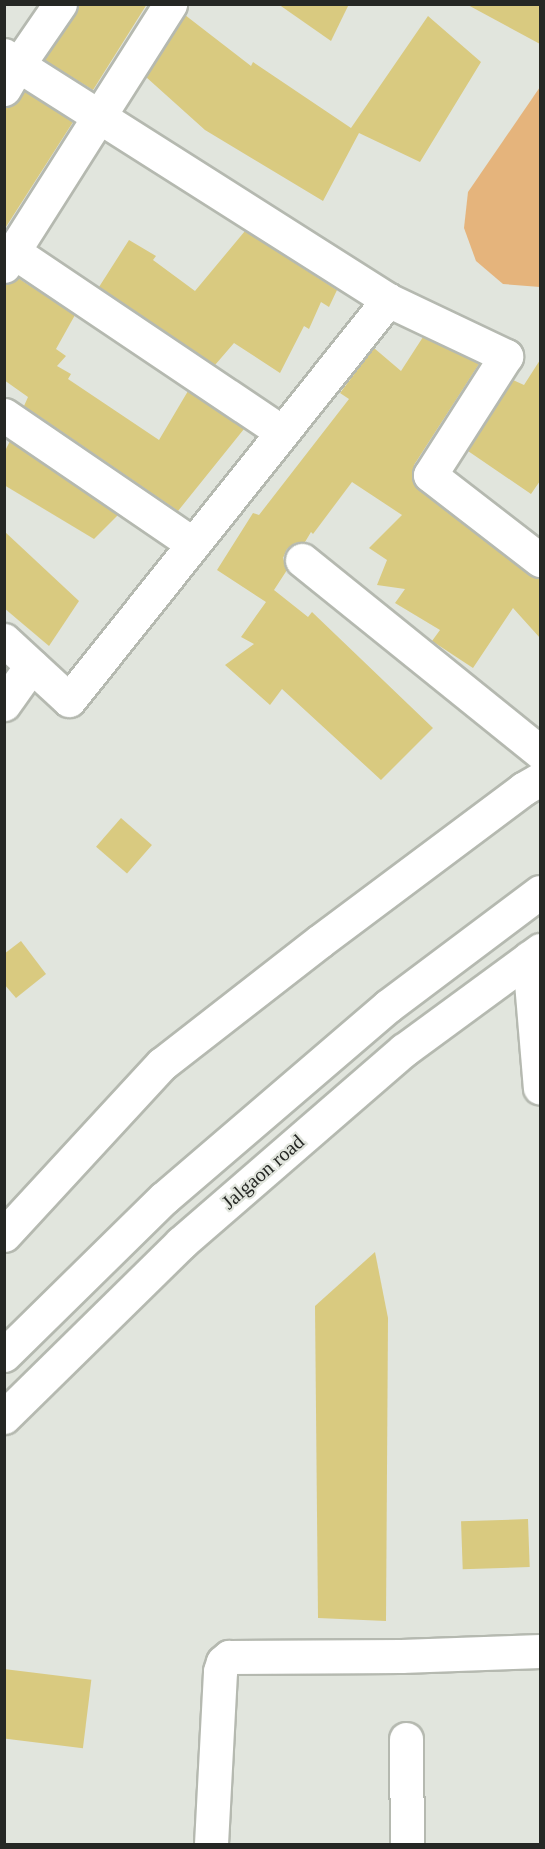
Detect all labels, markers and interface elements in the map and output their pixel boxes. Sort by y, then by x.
street label: Jalgaon road [217,1130,309,1214]

